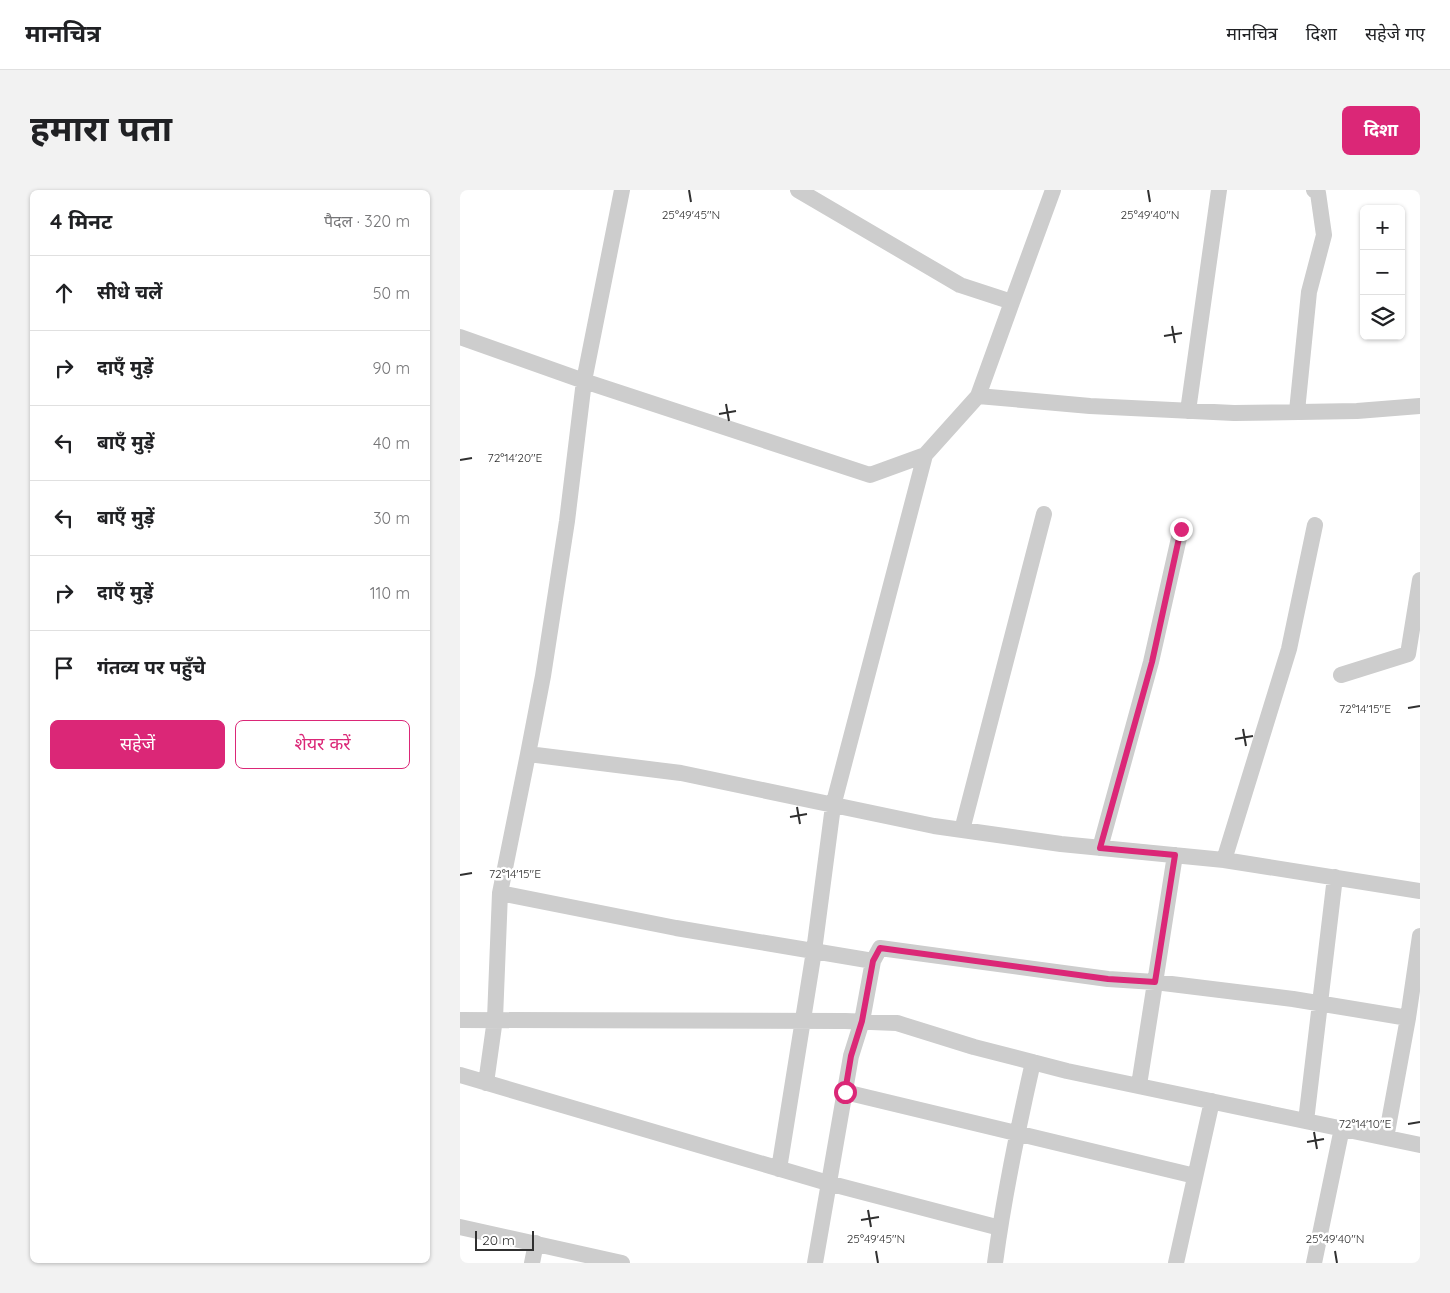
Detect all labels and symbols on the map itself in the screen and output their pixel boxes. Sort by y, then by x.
text: 25°49'45"N [662,207,720,222]
text: 25°49'40"N [1120,207,1180,222]
text: 72°14'20"E [488,450,543,465]
route end [1170,518,1193,541]
text: 72°14'15"E [1339,701,1391,716]
text: 72°14'15"E [489,866,541,881]
route start [834,1081,857,1104]
text: 72°14'10"E [1339,1116,1392,1131]
scale bar [475,1228,534,1251]
text: 25°49'45"N [847,1231,905,1246]
text: 25°49'40"N [1305,1231,1365,1246]

